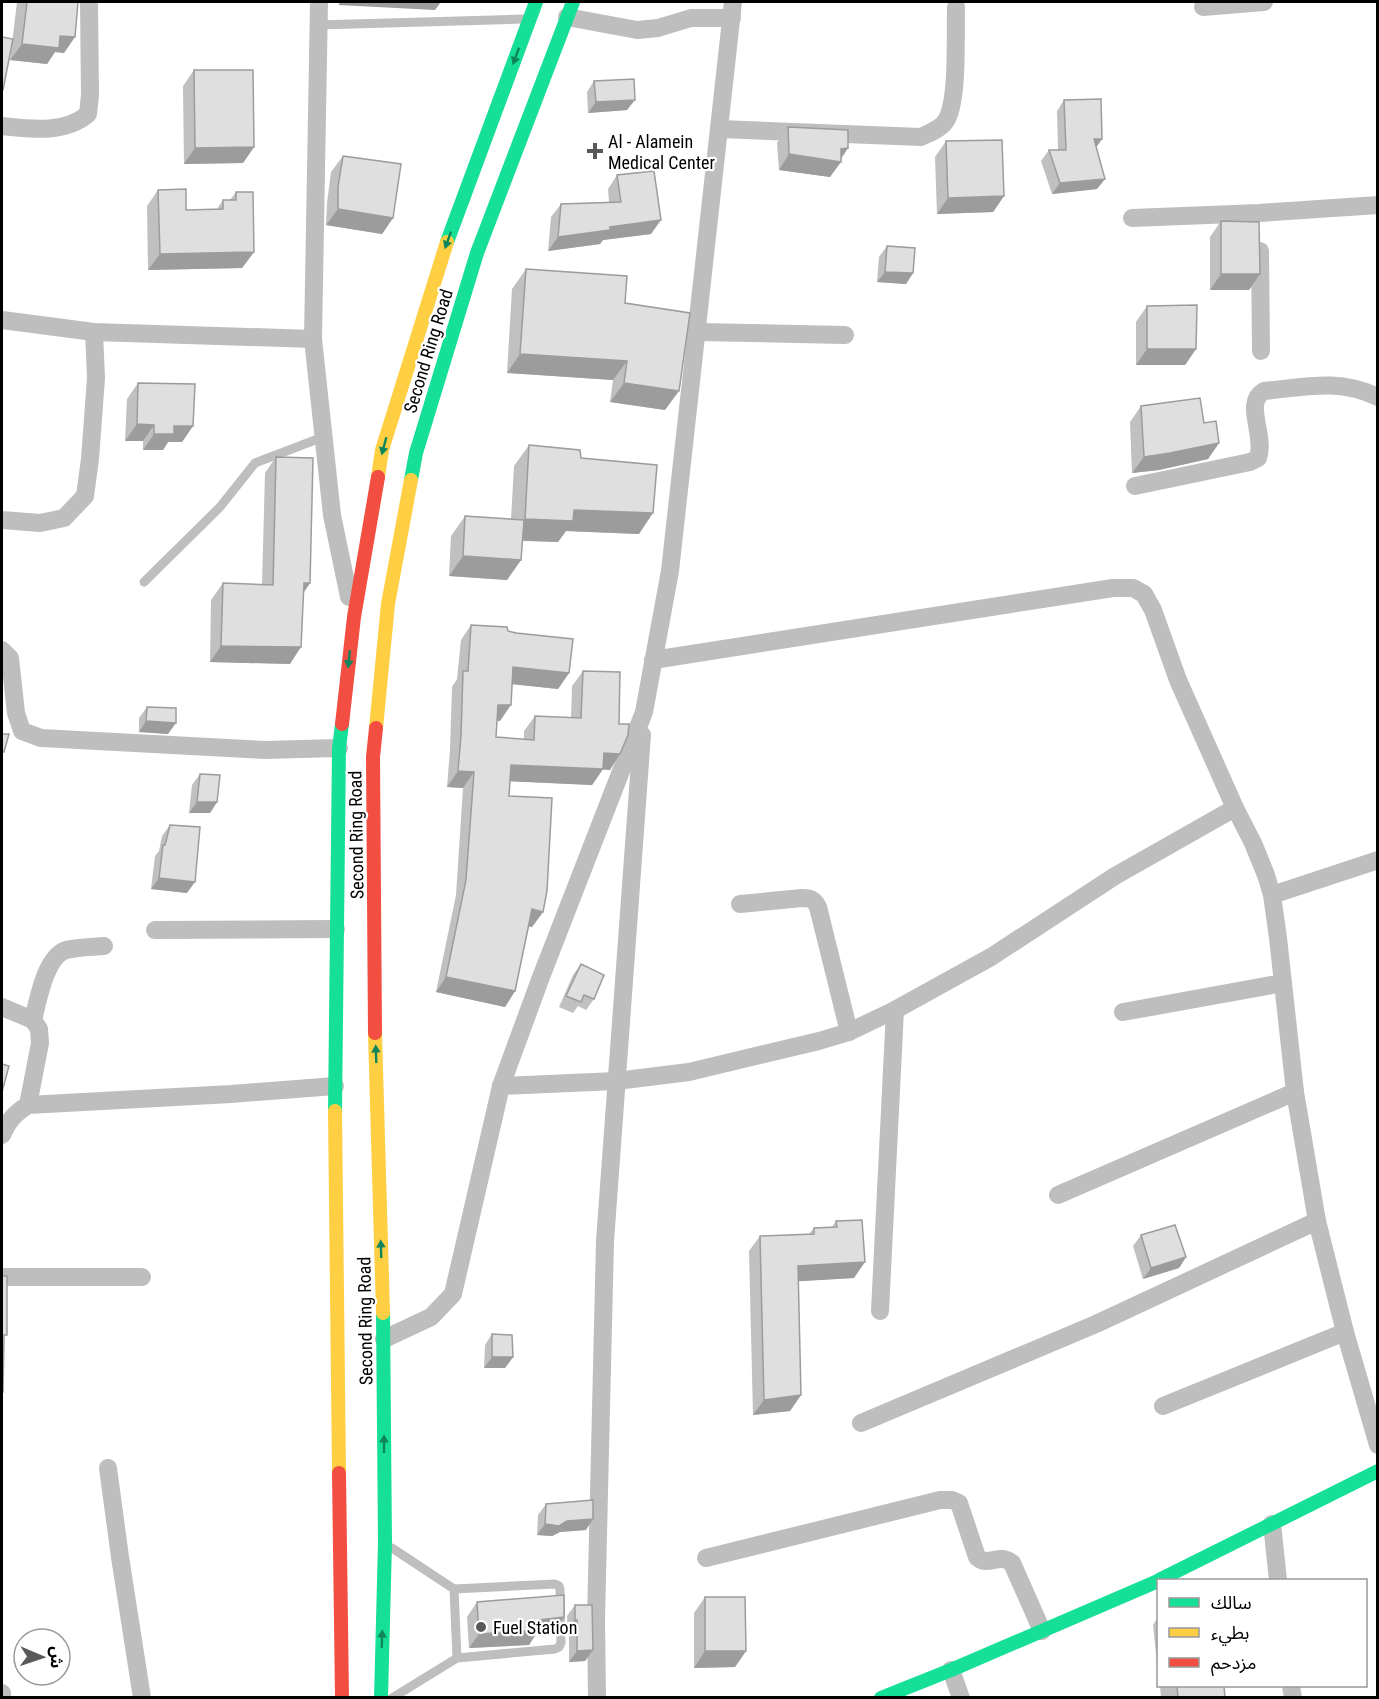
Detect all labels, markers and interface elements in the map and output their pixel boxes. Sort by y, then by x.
one-way arrow [510,48,520,66]
place label: Al - Alamein Medical Center [608,131,715,173]
marker: Al - Alamein Medical Center [586,142,604,160]
one-way arrow [443,231,453,249]
street label: Second Ring Road [399,287,457,415]
one-way arrow [379,437,388,455]
one-way arrow [344,649,354,668]
street label: Second Ring Road [344,771,368,899]
one-way arrow [371,1045,380,1064]
one-way arrow [376,1240,386,1259]
street label: Second Ring Road [353,1257,377,1385]
one-way arrow [380,1435,389,1454]
legend [1157,1579,1367,1687]
text: سالك [1211,1592,1252,1613]
place label: Fuel Station [493,1617,577,1638]
marker: Fuel Station [474,1620,488,1634]
text: بطيء [1211,1622,1249,1646]
north arrow [12,1627,72,1687]
one-way arrow [378,1630,387,1649]
text: ش [47,1646,66,1669]
text: مزدحم [1211,1652,1256,1676]

